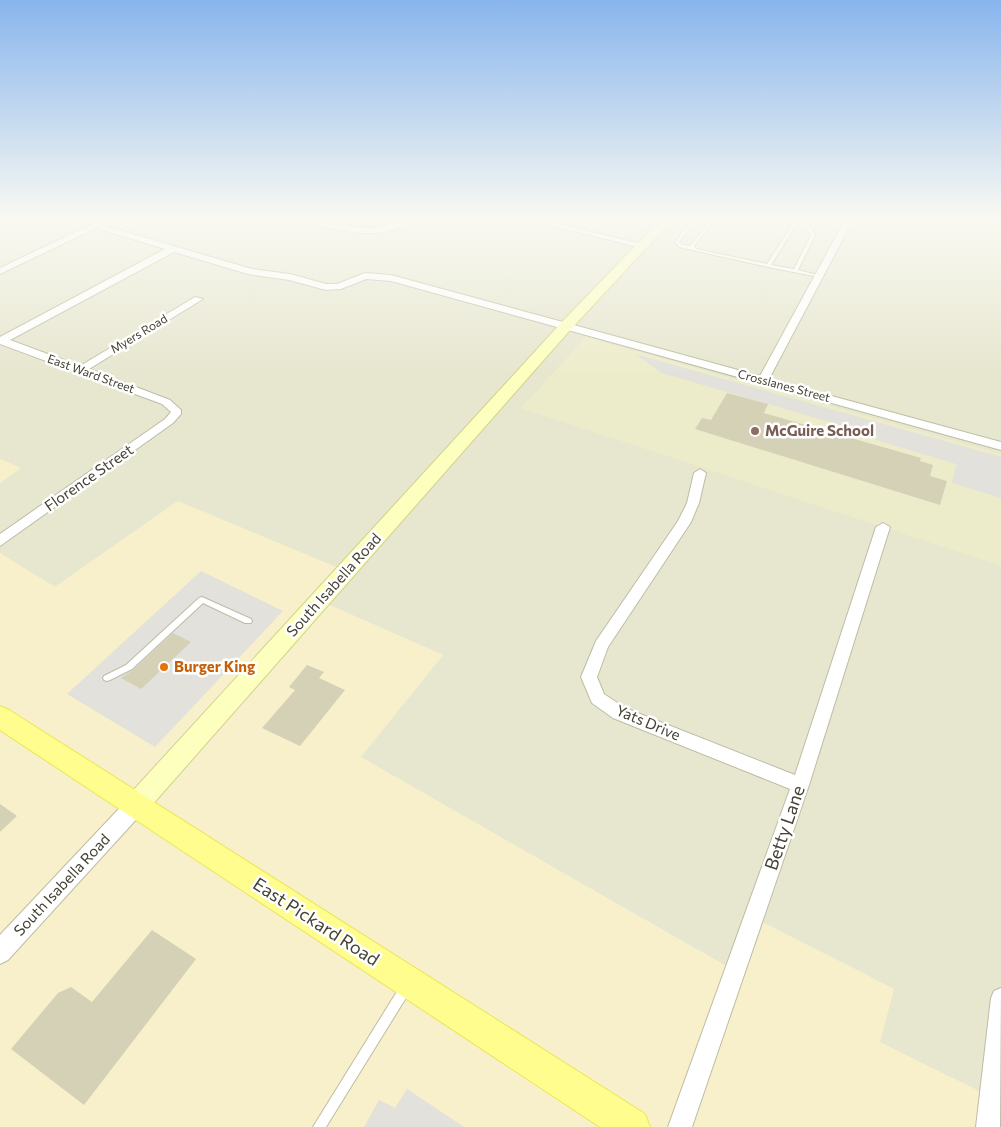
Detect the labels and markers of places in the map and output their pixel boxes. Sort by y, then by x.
place label: McGuire School [765,421,874,439]
marker: McGuire School [749,425,761,437]
place label: Burger King [174,657,255,675]
marker: Burger King [158,661,170,673]

